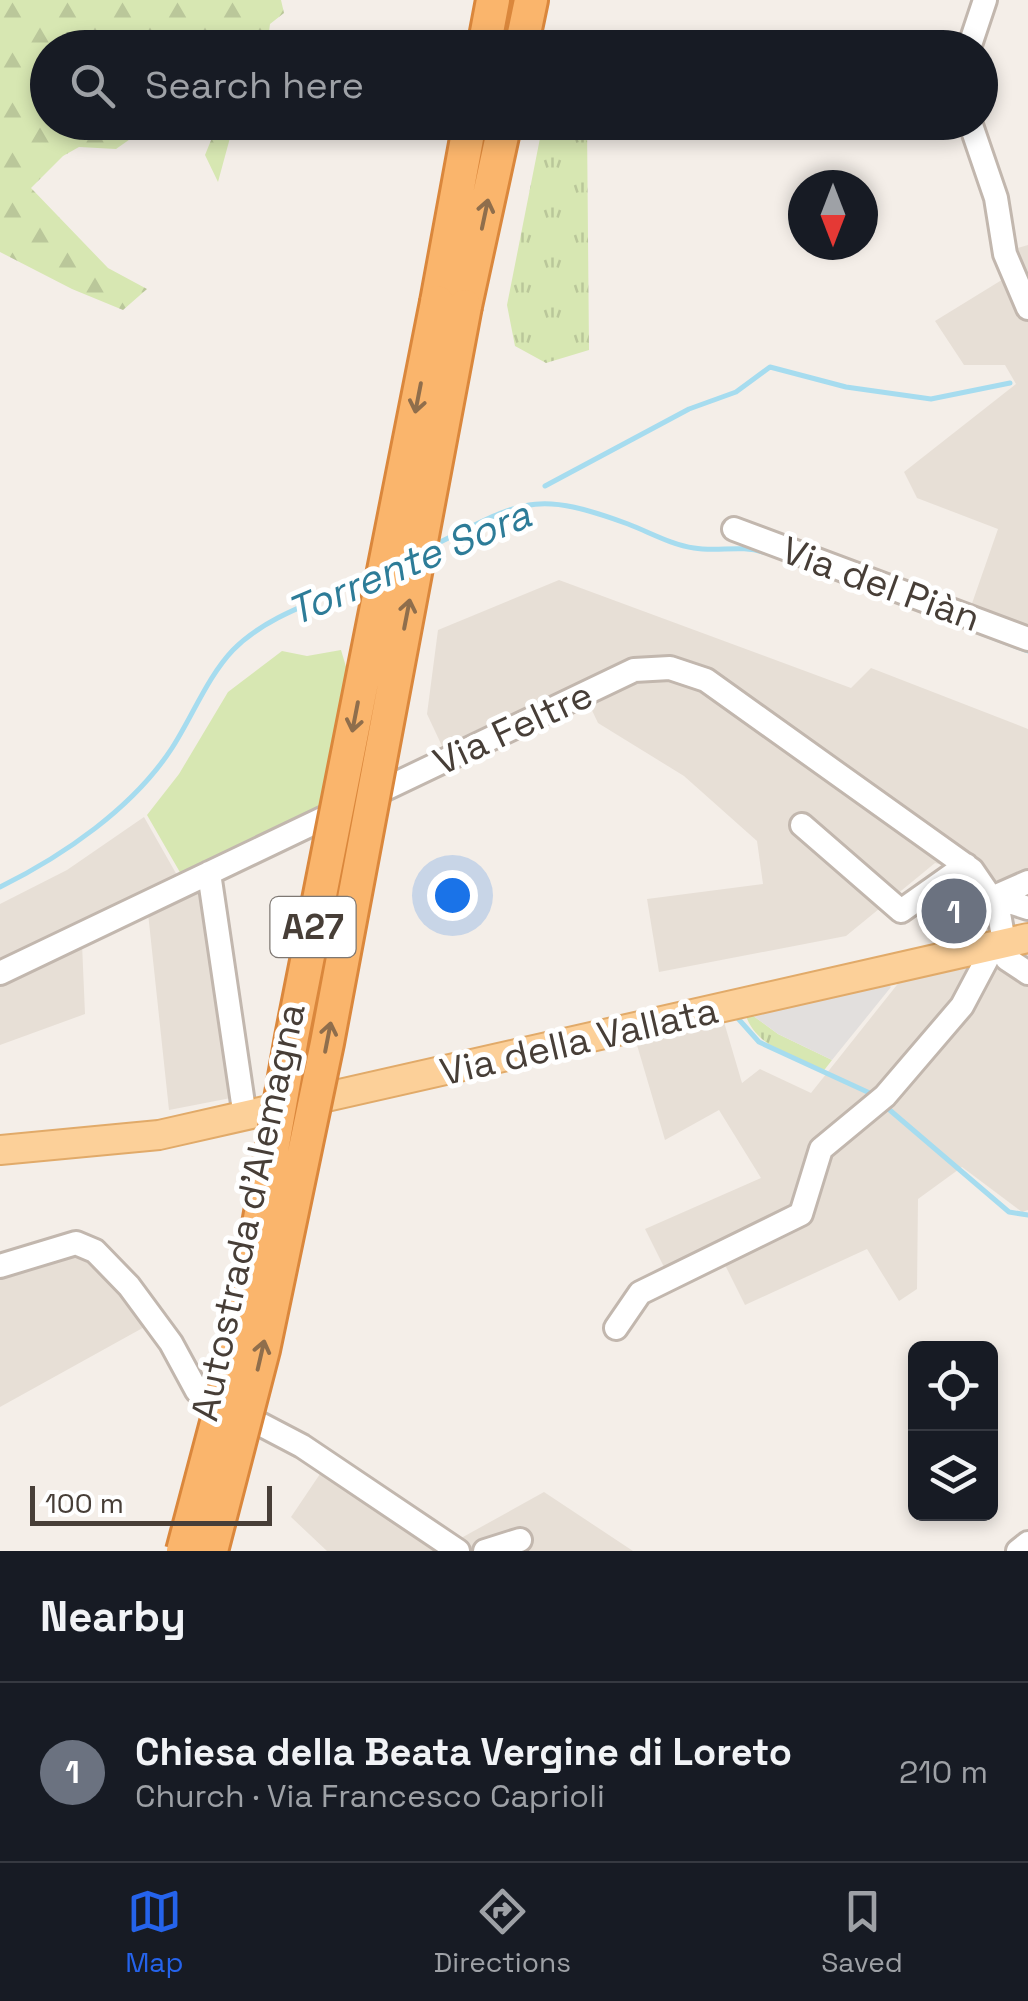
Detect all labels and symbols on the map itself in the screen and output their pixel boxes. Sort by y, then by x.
north arrow [788,170,878,260]
one-way arrow [476,199,495,231]
one-way arrow [408,381,427,413]
water label: Torrente Sora [280,488,539,637]
street label: Via del Piàn [775,526,987,642]
one-way arrow [398,598,417,631]
street label: Via Feltre [426,670,600,786]
one-way arrow [345,700,364,732]
your location [427,870,478,921]
pin: 1 [922,874,986,948]
road number: A27 [270,897,356,957]
street label: Via della Vallata [435,986,723,1096]
street label: Autostrada d'Alemagna [180,999,316,1425]
one-way arrow [320,1022,339,1054]
one-way arrow [253,1340,271,1372]
scale bar [30,1481,272,1526]

